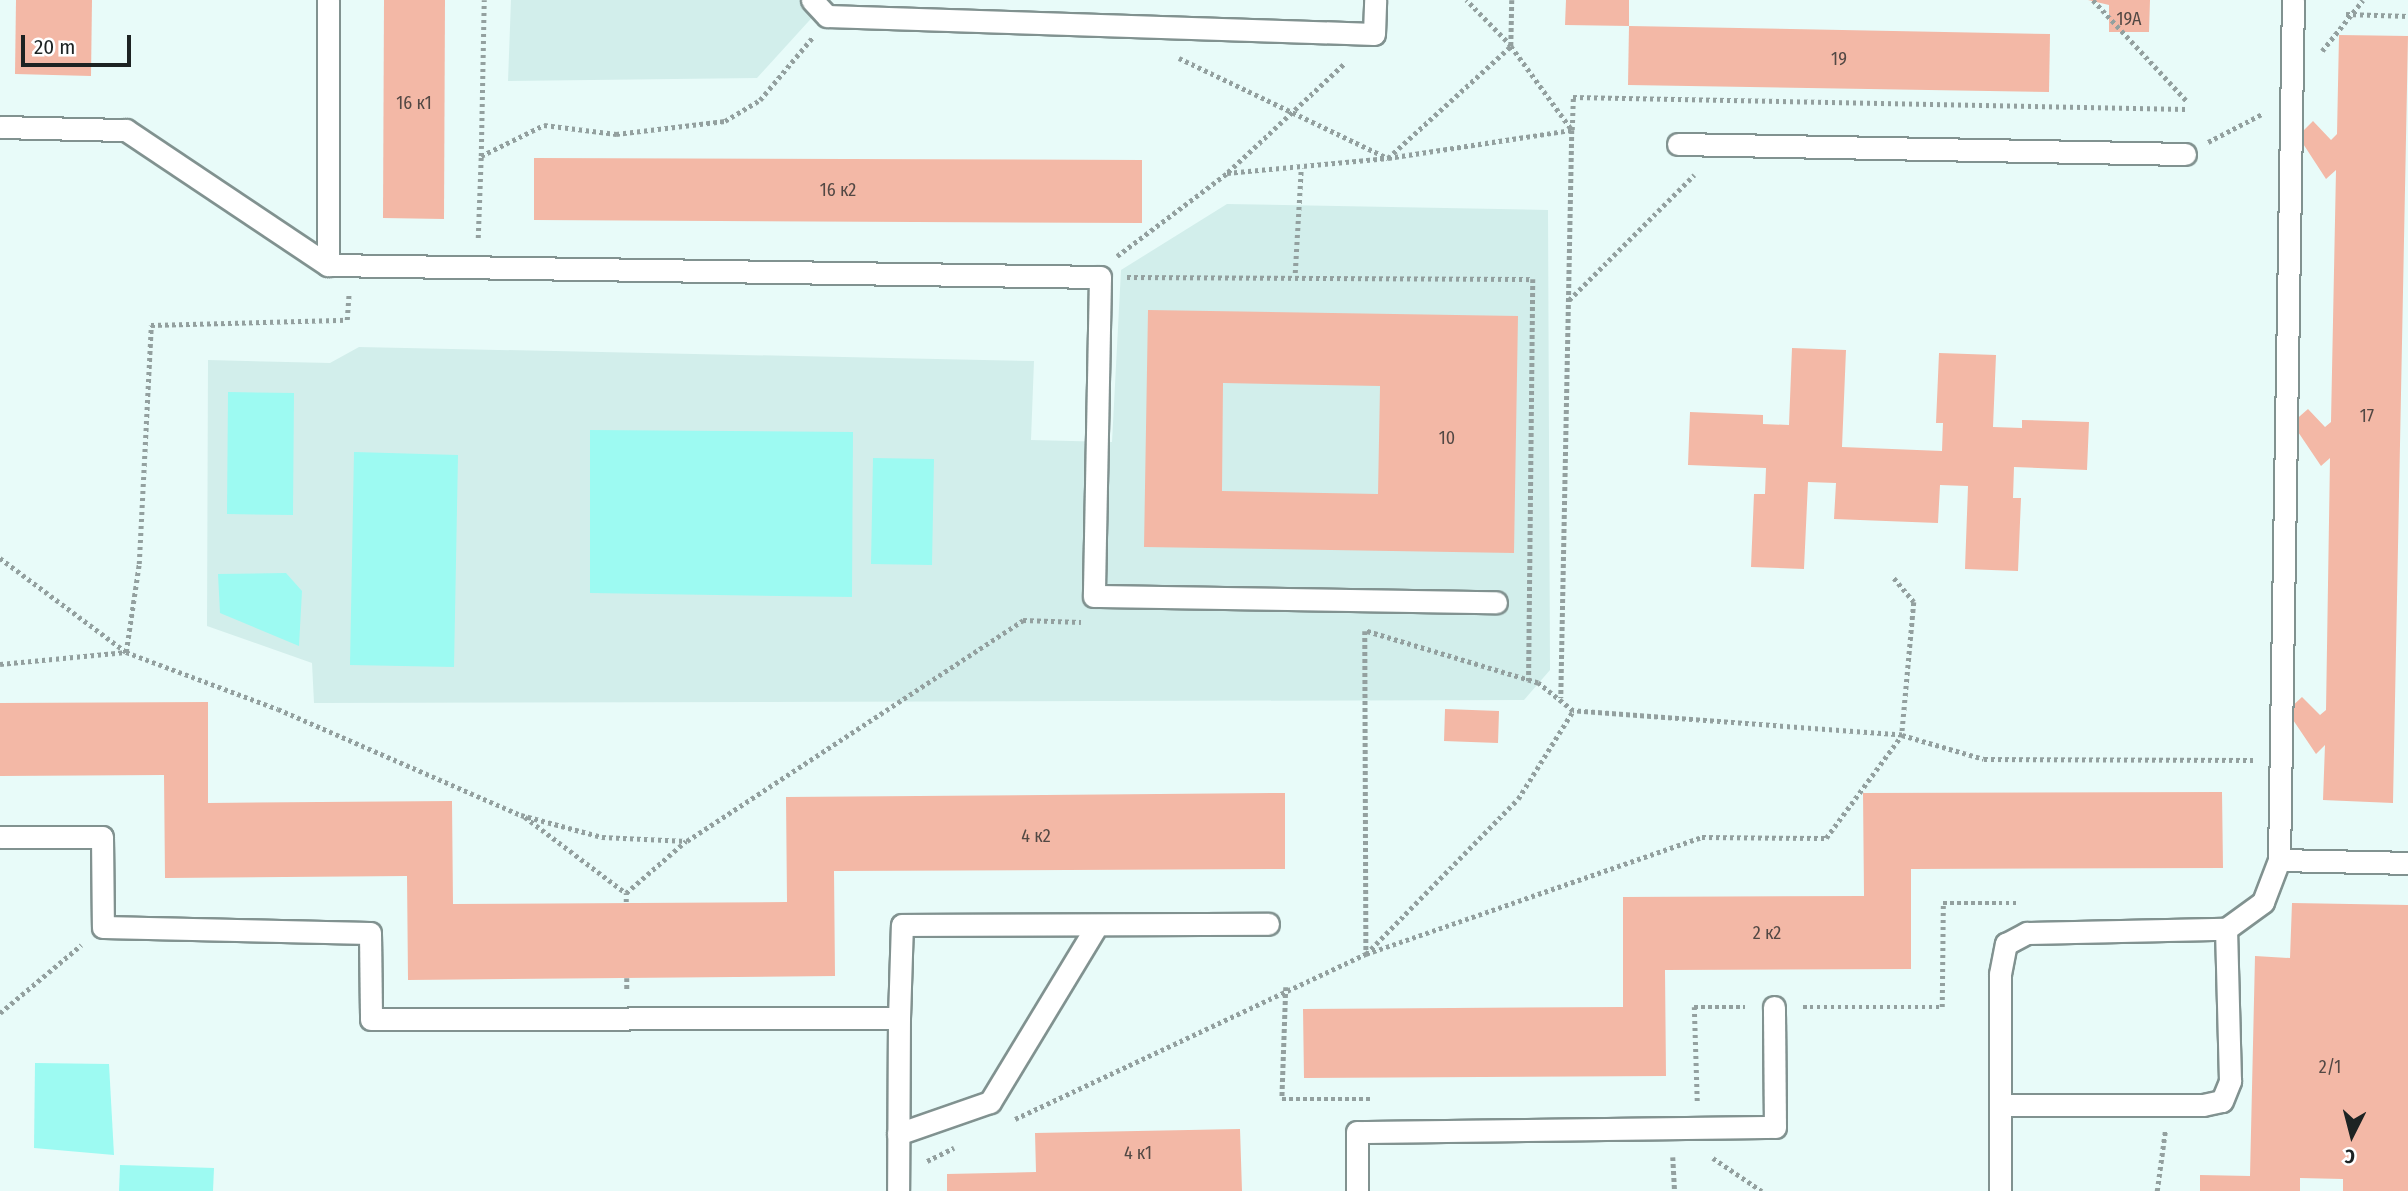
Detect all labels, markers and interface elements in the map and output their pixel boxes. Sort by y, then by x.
house number: 19А [2116,8,2142,30]
scale bar [24,21,135,65]
text: 20 m [34,34,75,60]
house number: 19 [1831,48,1847,70]
house number: 16 к1 [396,92,432,114]
house number: 16 к2 [820,179,856,201]
house number: 17 [2360,405,2374,427]
house number: 10 [1439,427,1455,449]
house number: 4 к2 [1021,825,1051,847]
house number: 2 к2 [1753,922,1781,944]
house number: 2/1 [2319,1056,2341,1078]
north arrow [2317,1100,2387,1170]
house number: 4 к1 [1124,1142,1152,1164]
text: С [2344,1144,2356,1168]

